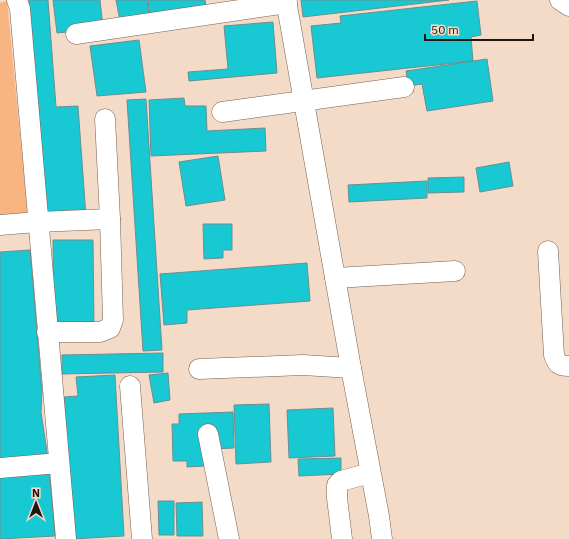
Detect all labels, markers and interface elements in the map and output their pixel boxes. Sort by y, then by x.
scale bar [425,16,533,42]
text: 50 m [431,22,459,37]
north arrow [16,483,56,523]
text: N [32,486,40,500]

